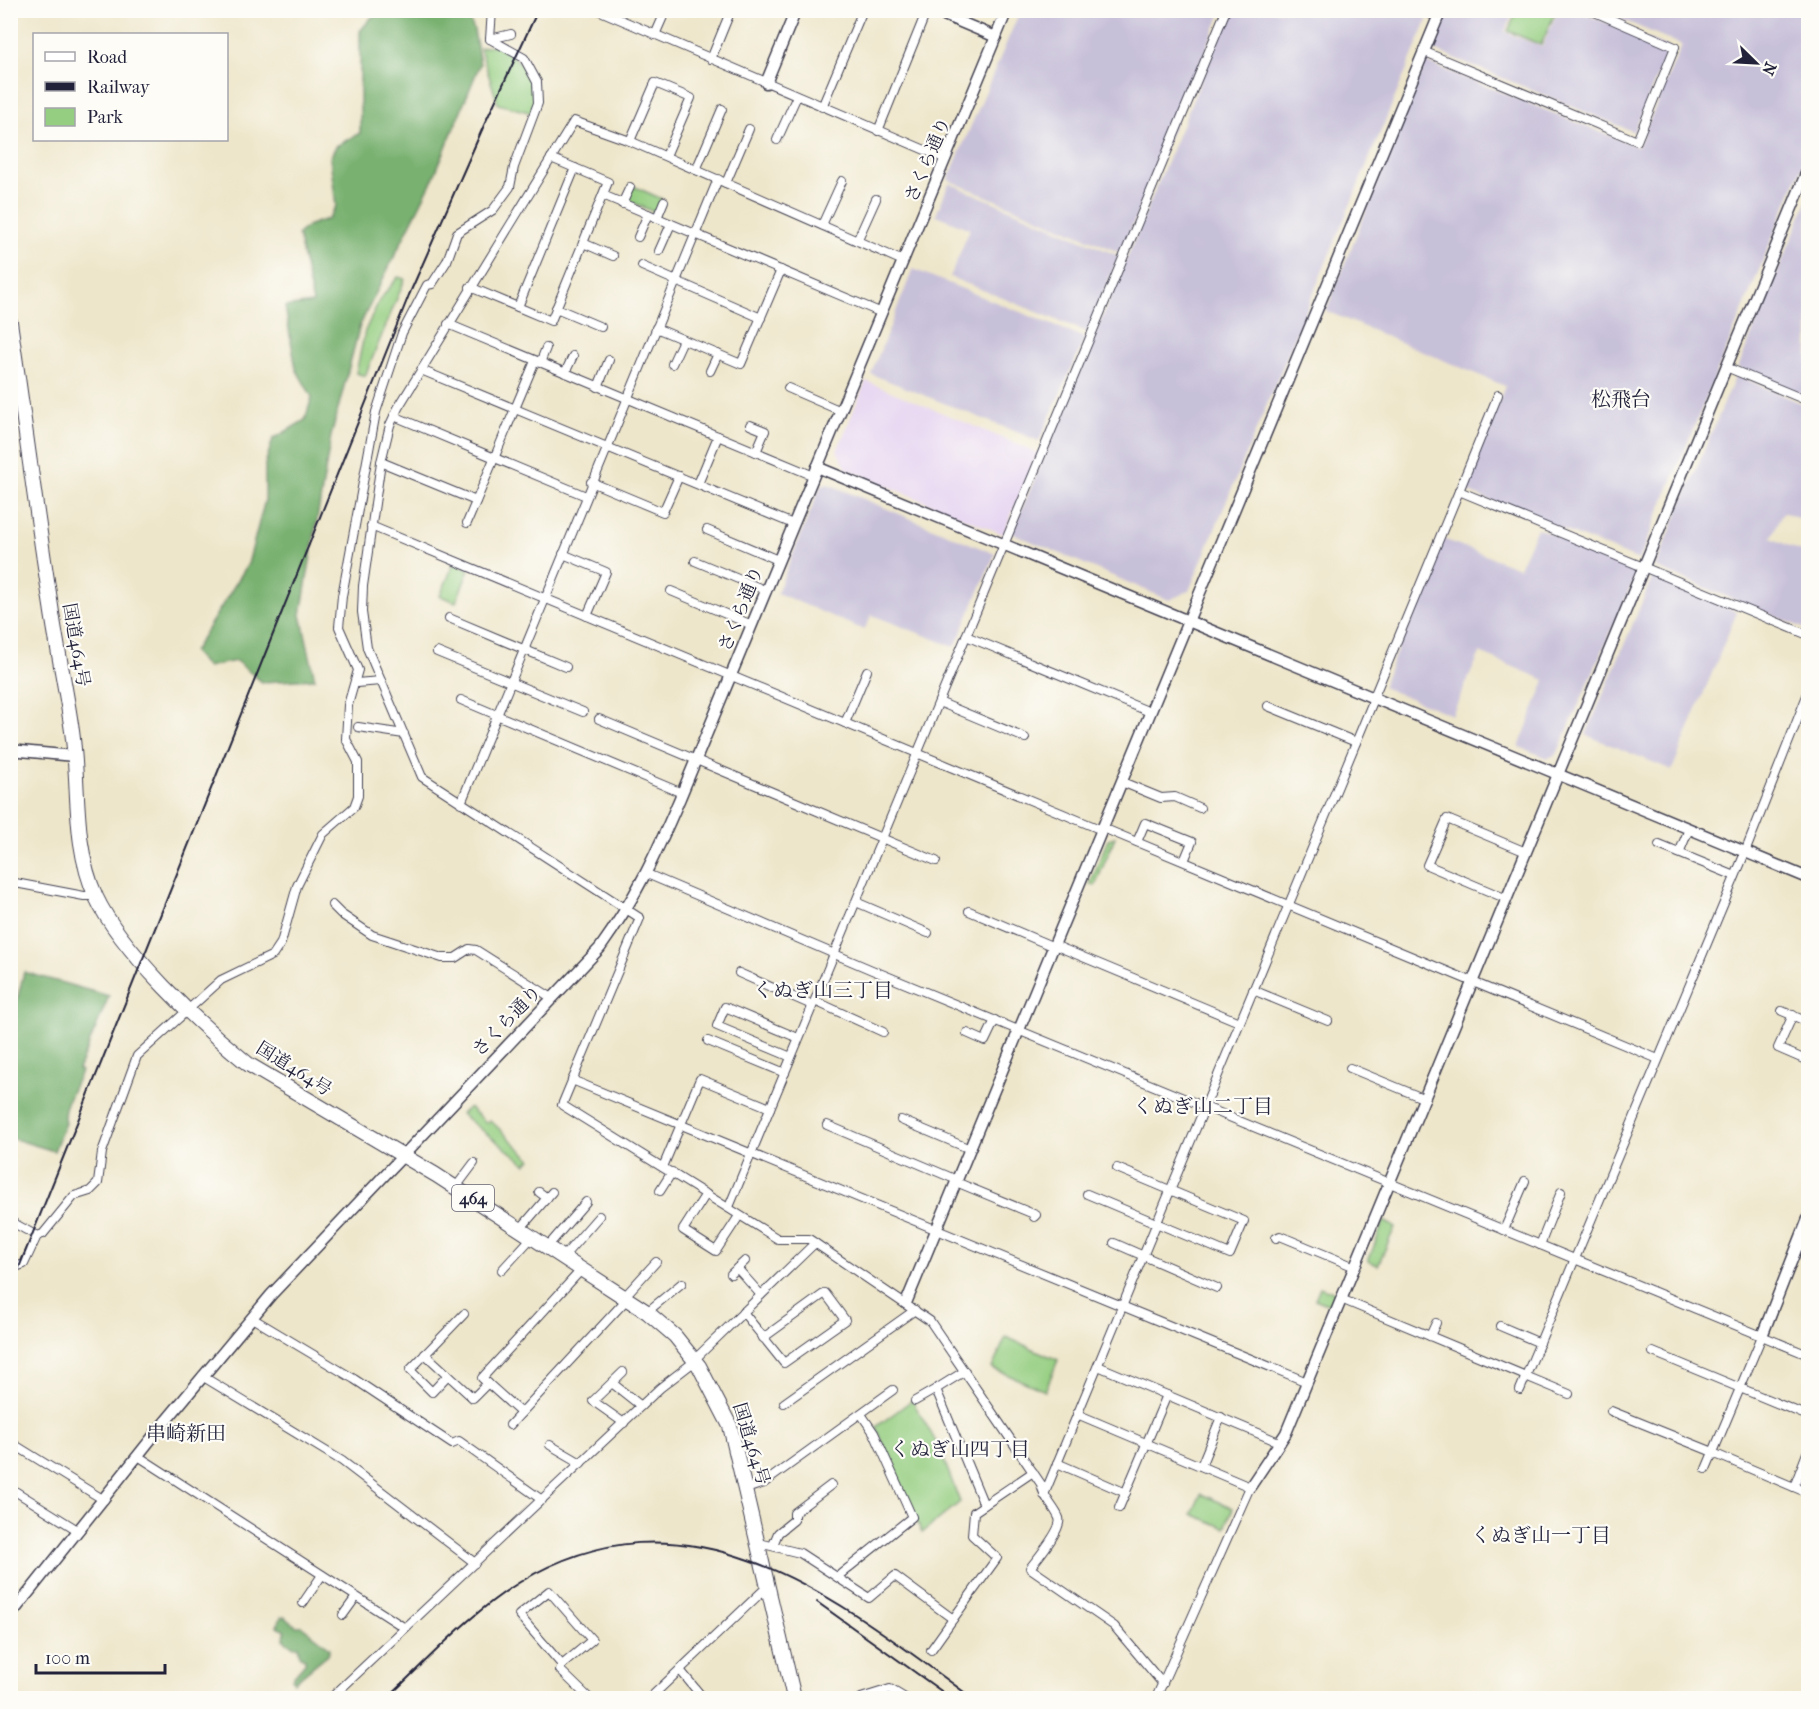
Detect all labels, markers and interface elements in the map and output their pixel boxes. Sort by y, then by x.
legend [33,33,228,141]
north arrow [1726,33,1786,93]
text: Road [87,47,127,68]
text: N [1758,59,1780,79]
text: Railway [87,77,151,98]
text: Park [87,107,124,128]
street label: さくら通り [901,114,955,206]
district label: 松飛台 [1591,388,1651,411]
street label: さくら通り [714,563,768,655]
street label: 国道464号 [58,601,94,689]
district label: くぬぎ山三丁目 [753,979,893,1002]
street label: さくら通り [468,981,546,1061]
street label: 国道464号 [252,1038,336,1100]
district label: くぬぎ山二丁目 [1133,1095,1273,1118]
road number: 464 [452,1185,494,1211]
street label: 国道464号 [729,1400,773,1488]
district label: 串崎新田 [146,1422,226,1445]
district label: くぬぎ山四丁目 [890,1438,1030,1461]
district label: くぬぎ山一丁目 [1471,1524,1611,1547]
scale bar [36,1637,165,1675]
text: 100 m [45,1648,90,1669]

